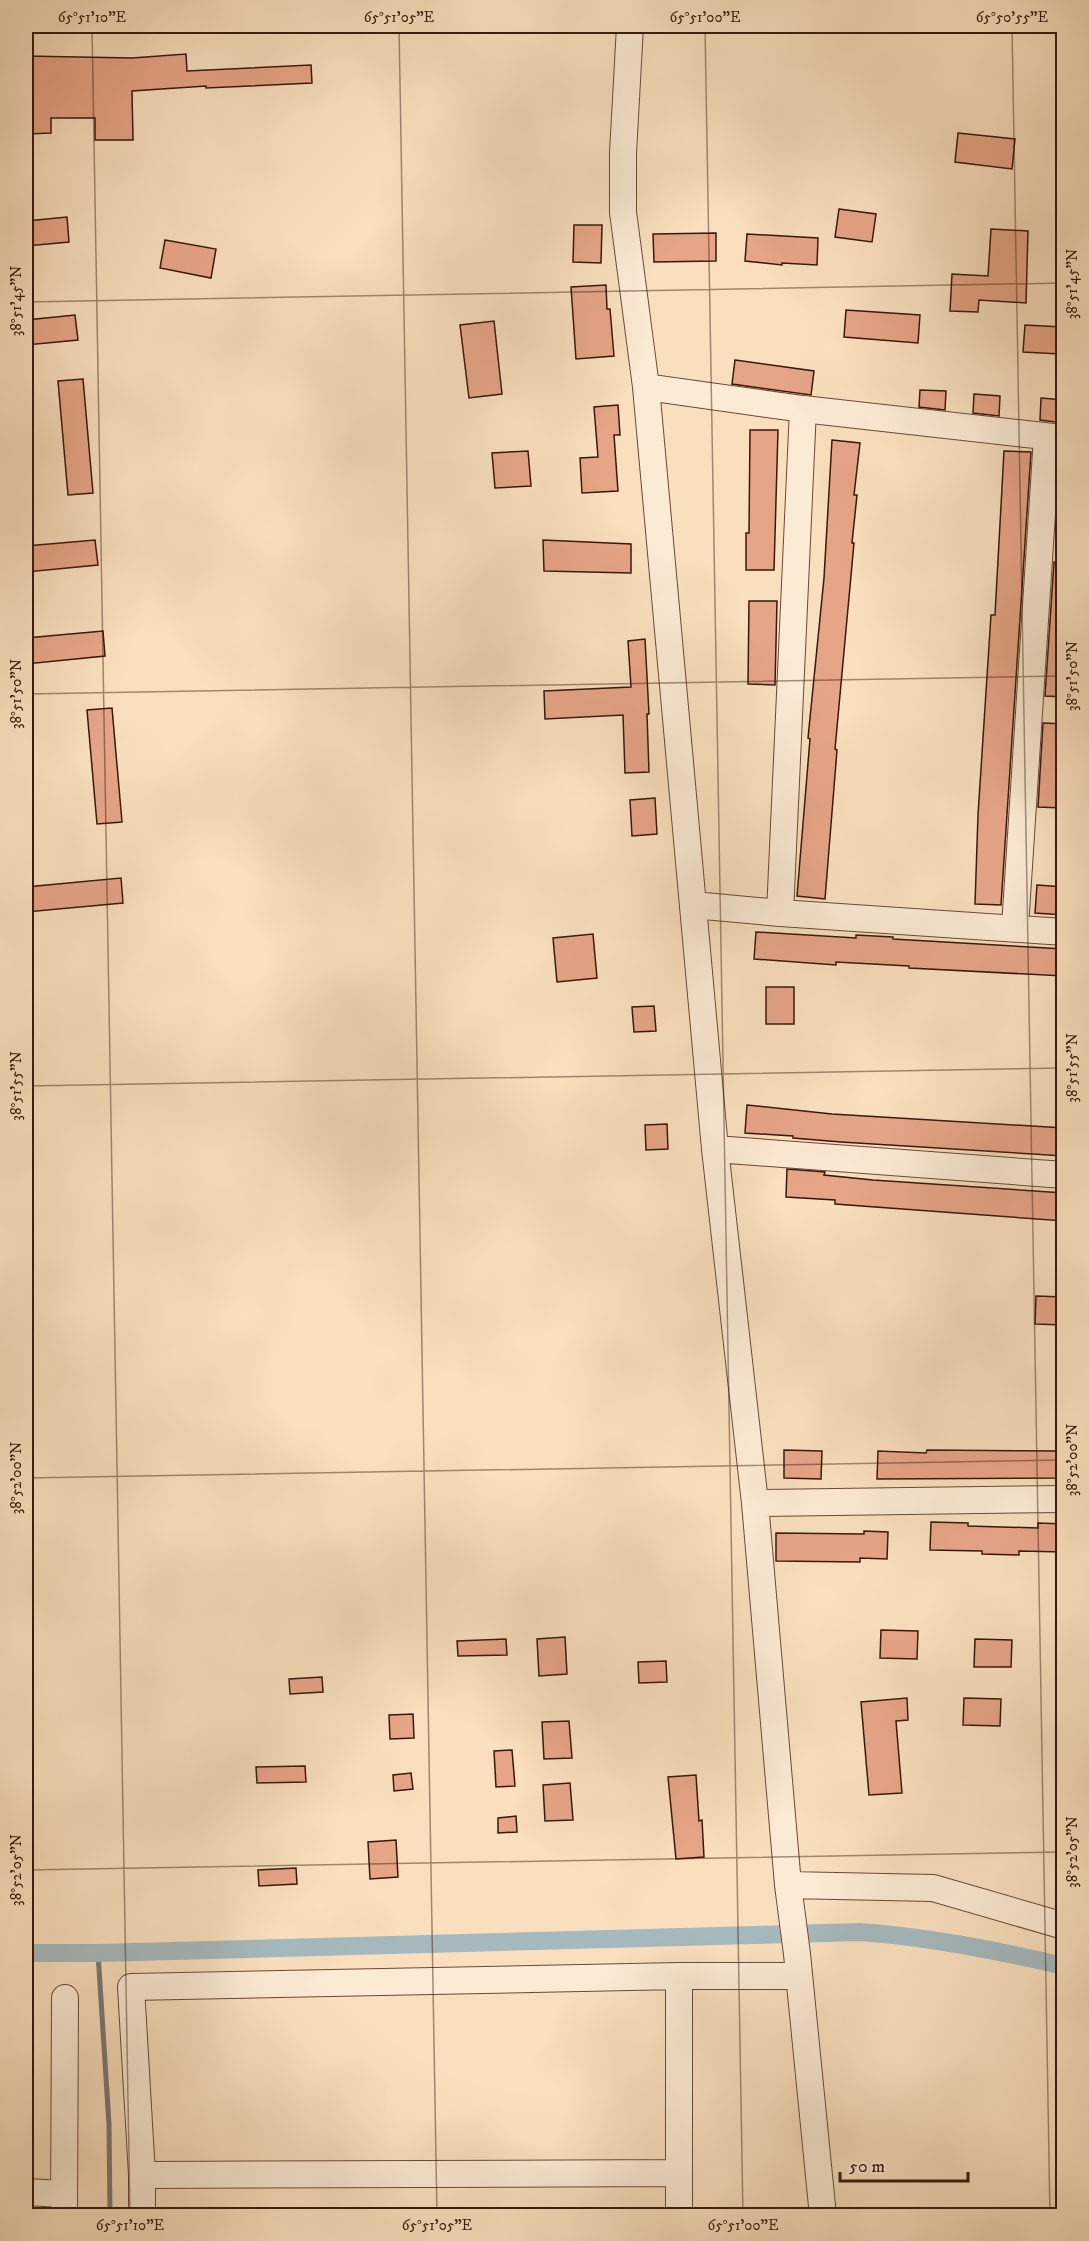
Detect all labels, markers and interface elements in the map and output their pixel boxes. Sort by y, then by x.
text: 65°51'10"E [58,8,127,27]
text: 65°51'05"E [364,8,435,27]
text: 65°51'00"E [669,8,741,27]
text: 65°50'55"E [976,8,1049,27]
text: 38°51'45"N [1063,249,1082,319]
text: 38°51'45"N [7,266,26,336]
text: 38°51'50"N [1063,641,1082,711]
text: 38°51'50"N [7,659,26,729]
text: 38°51'55"N [1063,1033,1082,1103]
text: 38°51'55"N [7,1051,26,1121]
text: 38°52'00"N [1063,1424,1082,1496]
text: 38°52'00"N [7,1442,26,1514]
text: 38°52'05"N [1063,1816,1082,1888]
text: 38°52'05"N [7,1834,26,1906]
scale bar [840,2145,968,2183]
text: 50 m [849,2156,885,2178]
text: 65°51'10"E [96,2216,165,2235]
text: 65°51'05"E [402,2216,473,2235]
text: 65°51'00"E [707,2216,779,2235]

